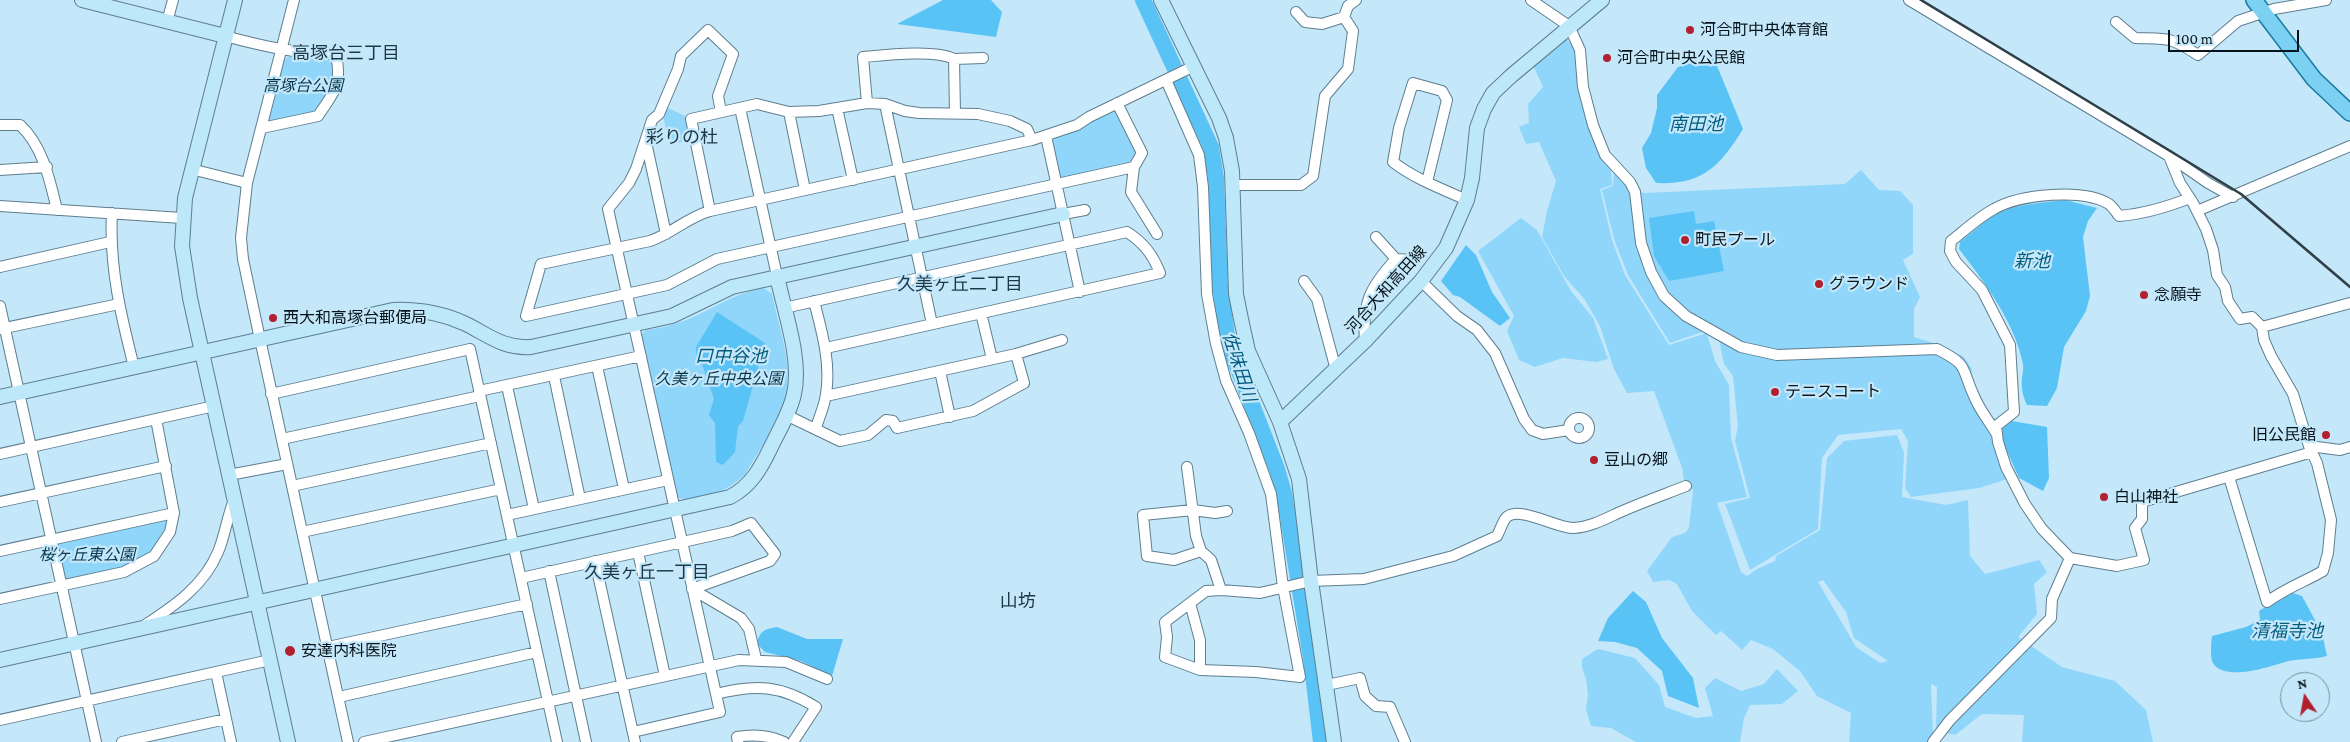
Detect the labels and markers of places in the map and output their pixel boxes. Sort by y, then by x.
place label: 河合町中央体育館 [1700,20,1828,40]
marker: 河合町中央体育館 [1684,24,1696,36]
place label: 河合町中央公民館 [1617,48,1745,68]
marker: 河合町中央公民館 [1601,52,1613,64]
place label: 町民プール [1695,230,1775,250]
marker: 町民プール [1679,234,1691,246]
place label: グラウンド [1829,274,1909,294]
marker: グラウンド [1813,278,1825,290]
place label: 念願寺 [2154,285,2202,305]
marker: 念願寺 [2138,289,2150,301]
place label: 西大和高塚台郵便局 [283,308,427,328]
marker: 西大和高塚台郵便局 [267,312,279,324]
place label: テニスコート [1785,382,1881,402]
marker: テニスコート [1769,386,1781,398]
place label: 旧公民館 [2252,425,2316,445]
marker: 旧公民館 [2320,429,2332,441]
place label: 豆山の郷 [1604,450,1668,470]
marker: 豆山の郷 [1588,454,1600,466]
place label: 白山神社 [2114,487,2178,507]
marker: 白山神社 [2098,491,2110,503]
place label: 安達内科医院 [301,641,397,661]
marker: 安達内科医院 [283,644,297,658]

